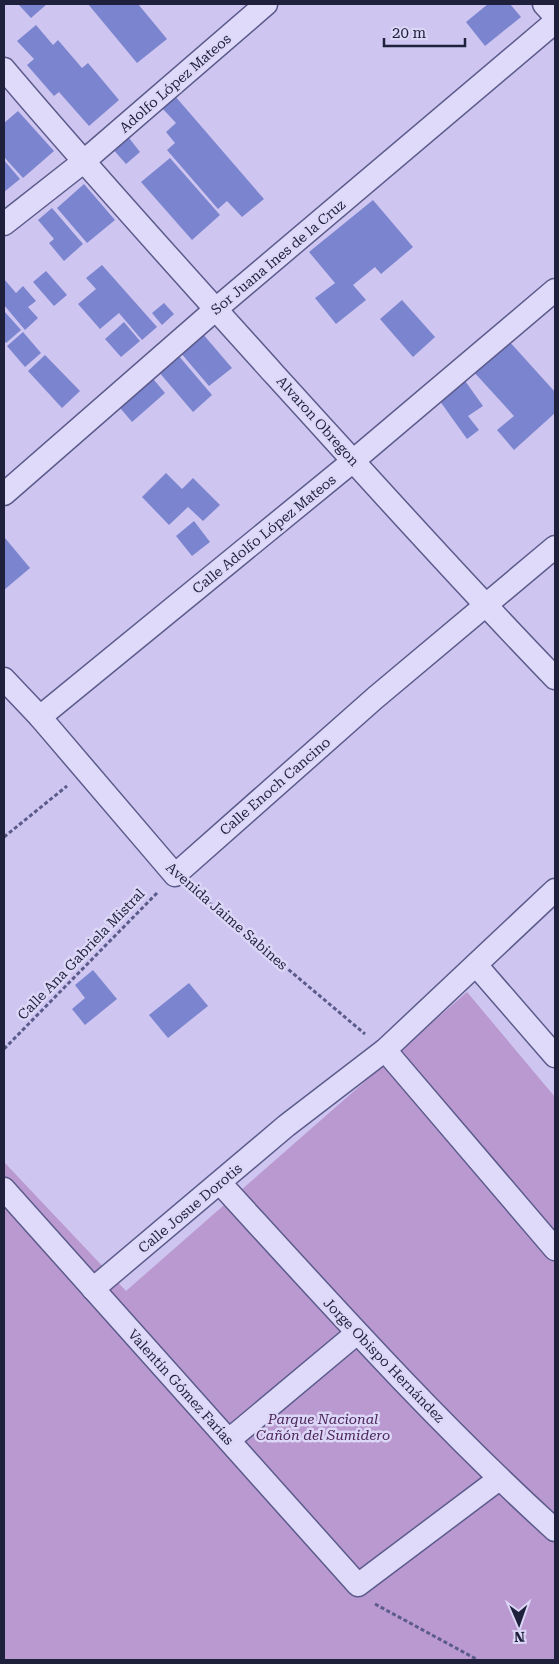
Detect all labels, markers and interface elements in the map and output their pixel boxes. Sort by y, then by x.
scale bar [384,15,465,47]
text: 20 m [392,24,427,42]
street label: Adolfo López Mateos [116,30,234,136]
street label: Sor Juana Ines de la Cruz [208,196,349,318]
street label: Alvaron Obregon [274,373,362,469]
street label: Calle Adolfo López Mateos [189,471,339,597]
street label: Calle Enoch Cancino [217,734,333,838]
street label: Avenida Jaime Sabines [163,859,291,973]
street label: Calle Ana Gabriela Mistral [14,885,148,1023]
street label: Calle Josue Dorotis [135,1160,245,1256]
street label: Jorge Obispo Hernández [320,1294,448,1426]
street label: Valentín Gómez Farías [125,1326,237,1448]
park label: Parque Nacional Cañón del Sumidero [256,1411,390,1443]
north arrow [494,1599,544,1649]
text: N [514,1629,525,1645]

